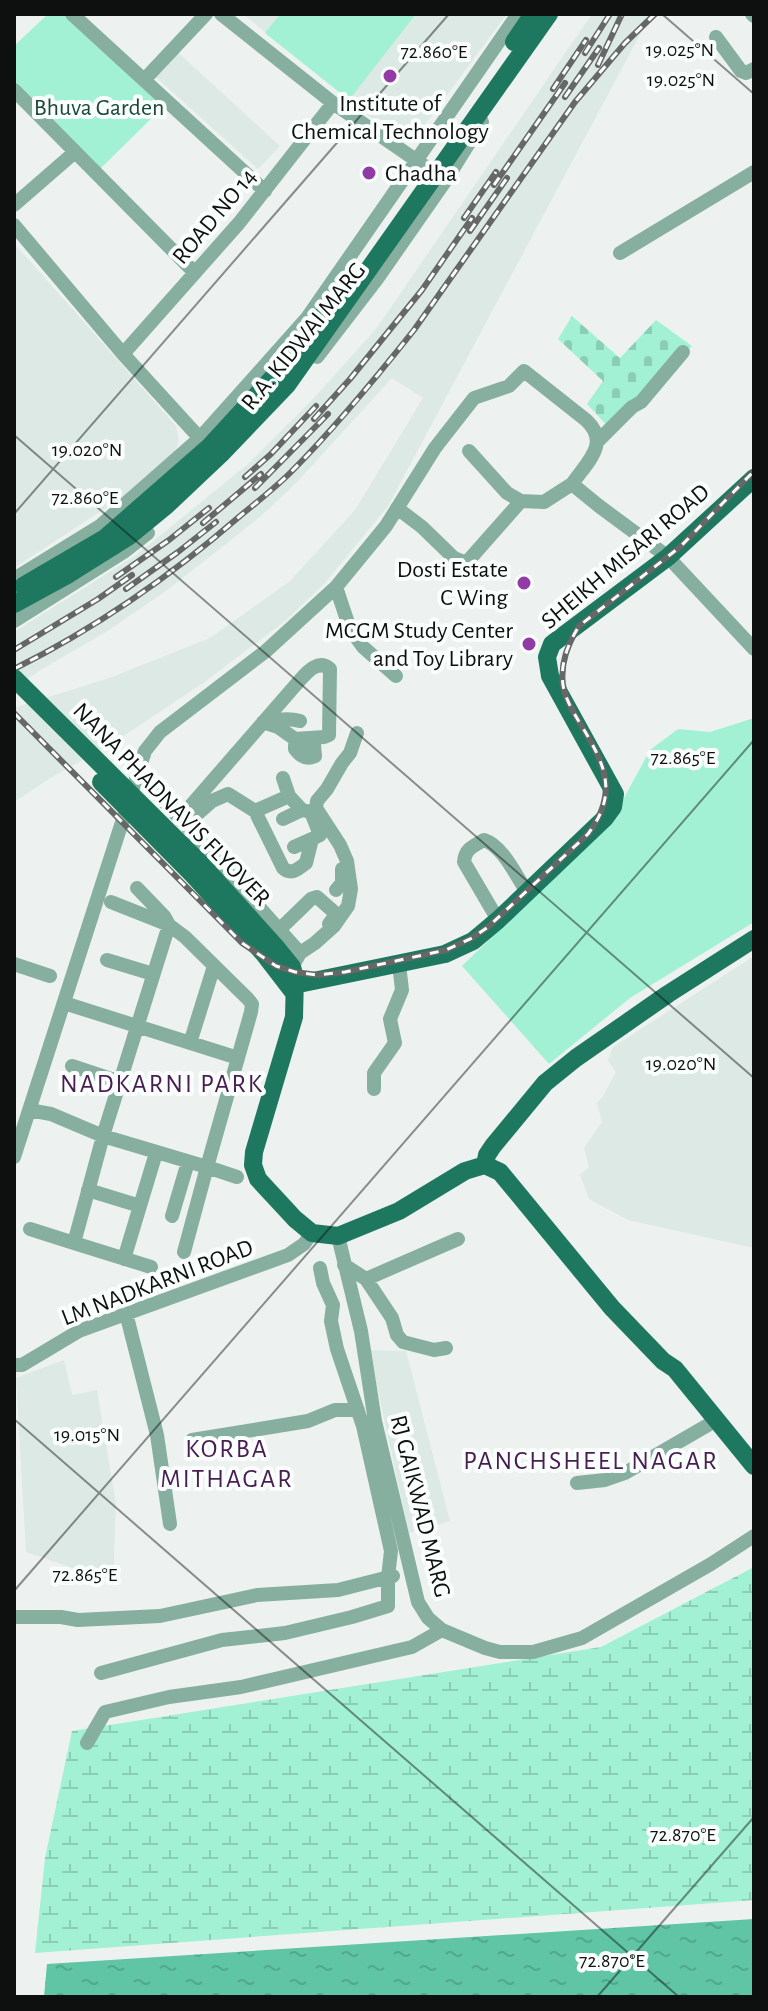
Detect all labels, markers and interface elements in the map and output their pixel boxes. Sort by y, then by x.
text: 19.025°N [646,40,714,60]
text: 72.860°E [401,42,468,62]
marker: Institute of Chemical Technology [381,67,399,85]
text: 19.025°N [647,70,715,90]
place label: Institute of Chemical Technology [291,92,489,144]
park label: Bhuva Garden [34,96,164,120]
place label: Chadha [385,162,457,186]
street label: ROAD NO 14 [168,164,261,269]
marker: Chadha [360,164,378,182]
street label: R.A. KIDWAI MARG [237,258,370,415]
text: 19.020°N [52,440,122,460]
street label: SHEIKH MISARI ROAD [537,480,714,634]
text: 72.860°E [52,488,119,508]
place label: Dosti Estate C Wing [397,558,508,610]
marker: Dosti Estate C Wing [515,574,533,592]
place label: MCGM Study Center and Toy Library [325,619,513,671]
marker: MCGM Study Center and Toy Library [520,635,538,653]
street label: NANA PHADNAVIS FLYOVER [68,699,274,911]
text: 72.865°E [651,748,716,768]
text: 19.020°N [646,1054,716,1074]
district label: NADKARNI PARK [60,1071,264,1097]
street label: LM NADKARNI ROAD [58,1235,256,1331]
street label: RJ GAIKWAD MARG [386,1413,454,1600]
text: 19.015°N [54,1425,120,1445]
district label: KORBA MITHAGAR [160,1436,294,1492]
district label: PANCHSHEEL NAGAR [463,1448,719,1474]
text: 72.865°E [53,1565,118,1585]
text: 72.870°E [650,1825,716,1845]
text: 72.870°E [579,1951,645,1971]

